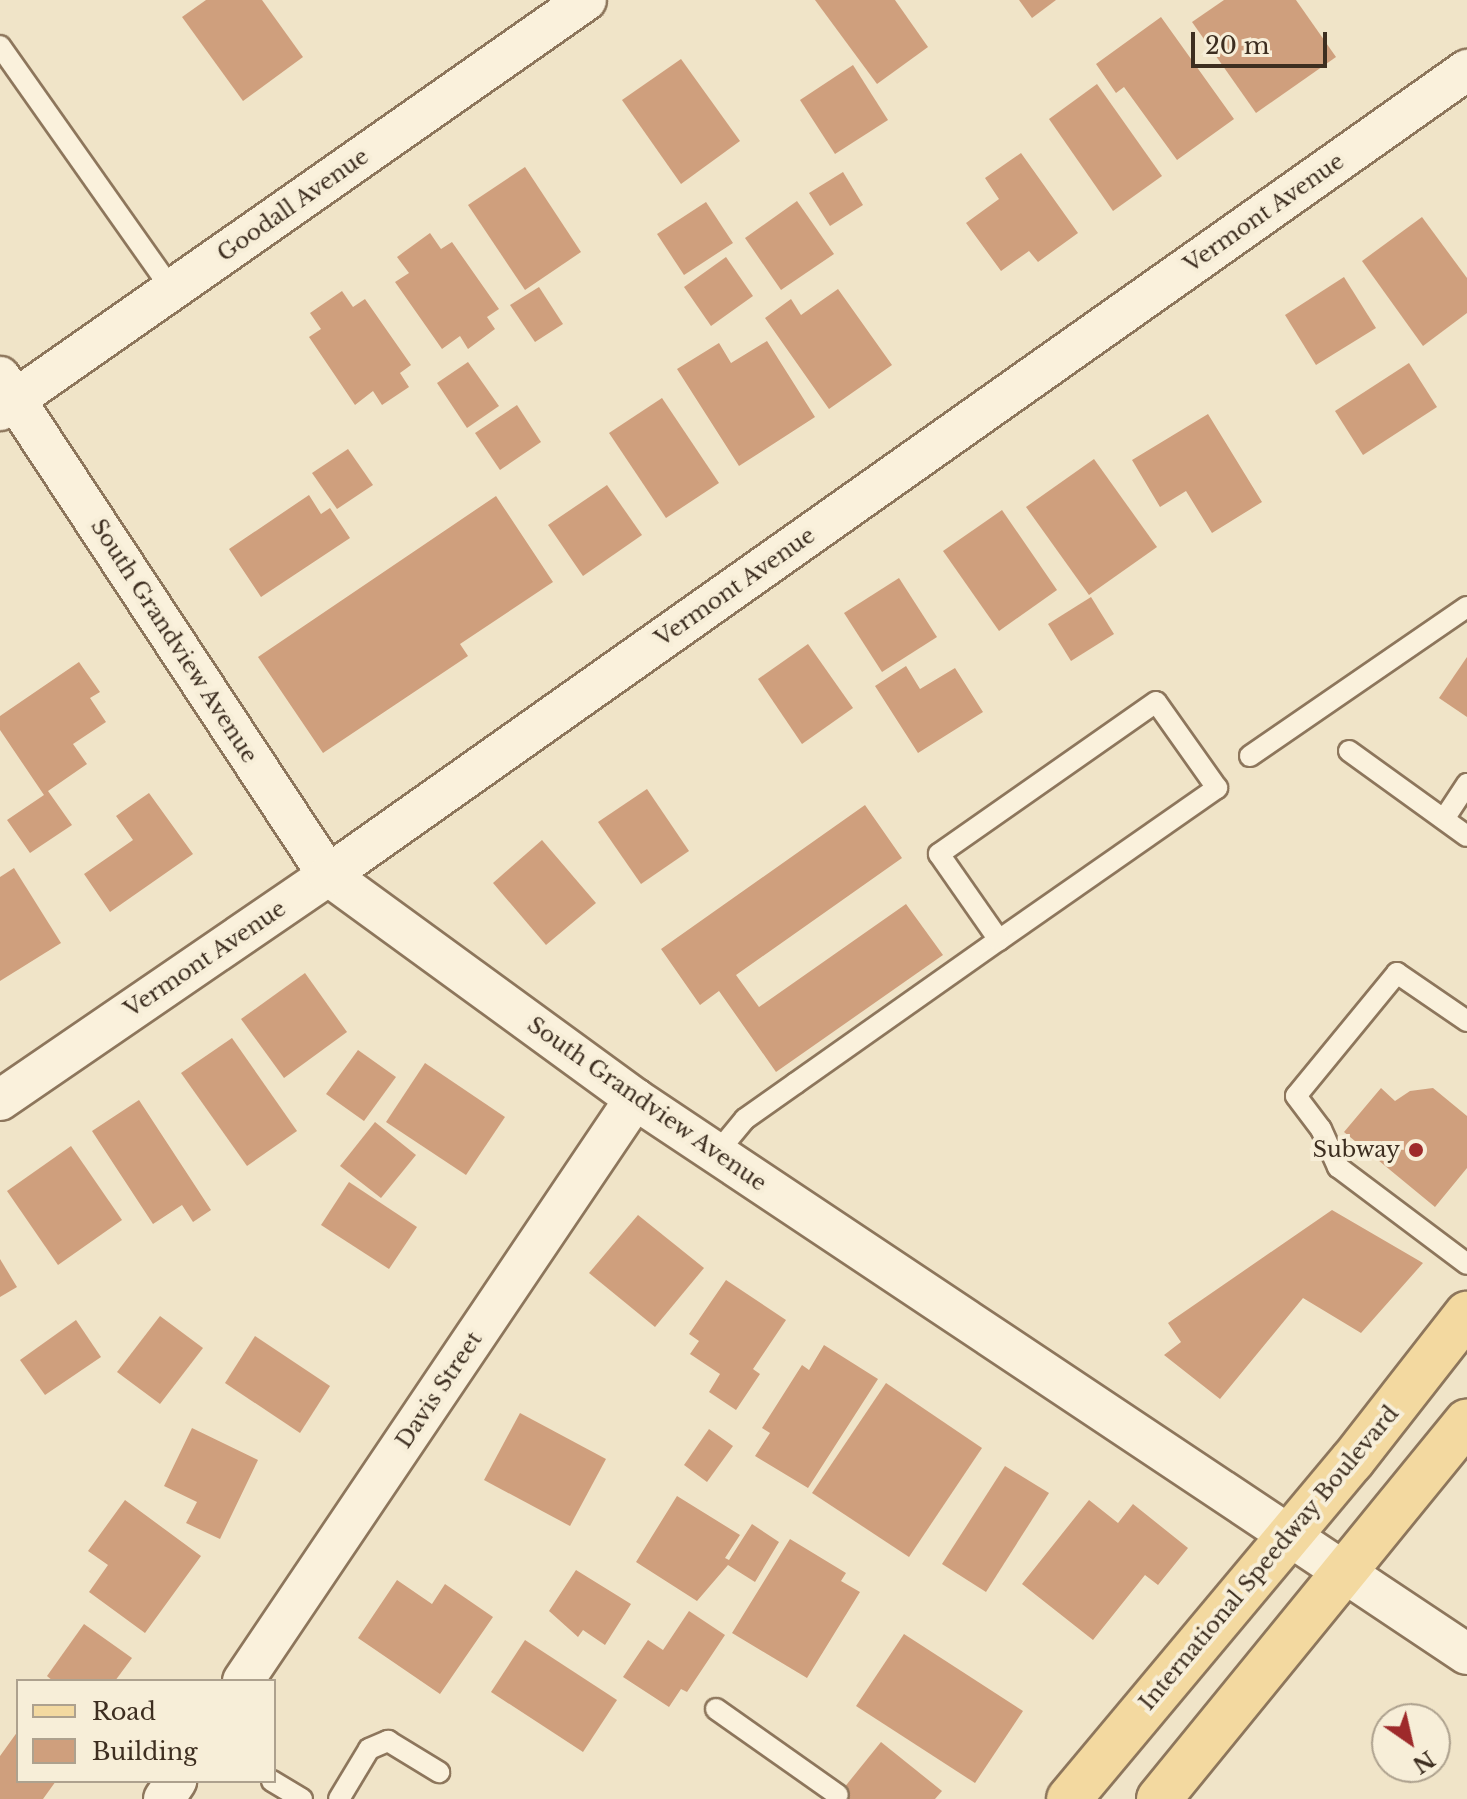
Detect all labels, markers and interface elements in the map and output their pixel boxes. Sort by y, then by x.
scale bar [1195,16,1331,66]
text: 20 m [1205,31,1270,60]
street label: Goodall Avenue [212,143,374,267]
street label: Vermont Avenue [1179,148,1349,278]
street label: South Grandview Avenue [85,514,263,768]
street label: Vermont Avenue [650,522,820,652]
street label: Vermont Avenue [119,895,291,1023]
street label: South Grandview Avenue [522,1011,772,1197]
place label: Subway [1313,1137,1400,1163]
marker: Subway [1407,1141,1425,1159]
street label: Davis Street [390,1327,488,1453]
street label: International Speedway Boulevard [1134,1400,1404,1716]
legend [16,1679,276,1783]
text: Road [92,1697,156,1726]
north arrow [1371,1703,1451,1783]
text: Building [92,1737,198,1766]
text: N [1407,1745,1440,1779]

